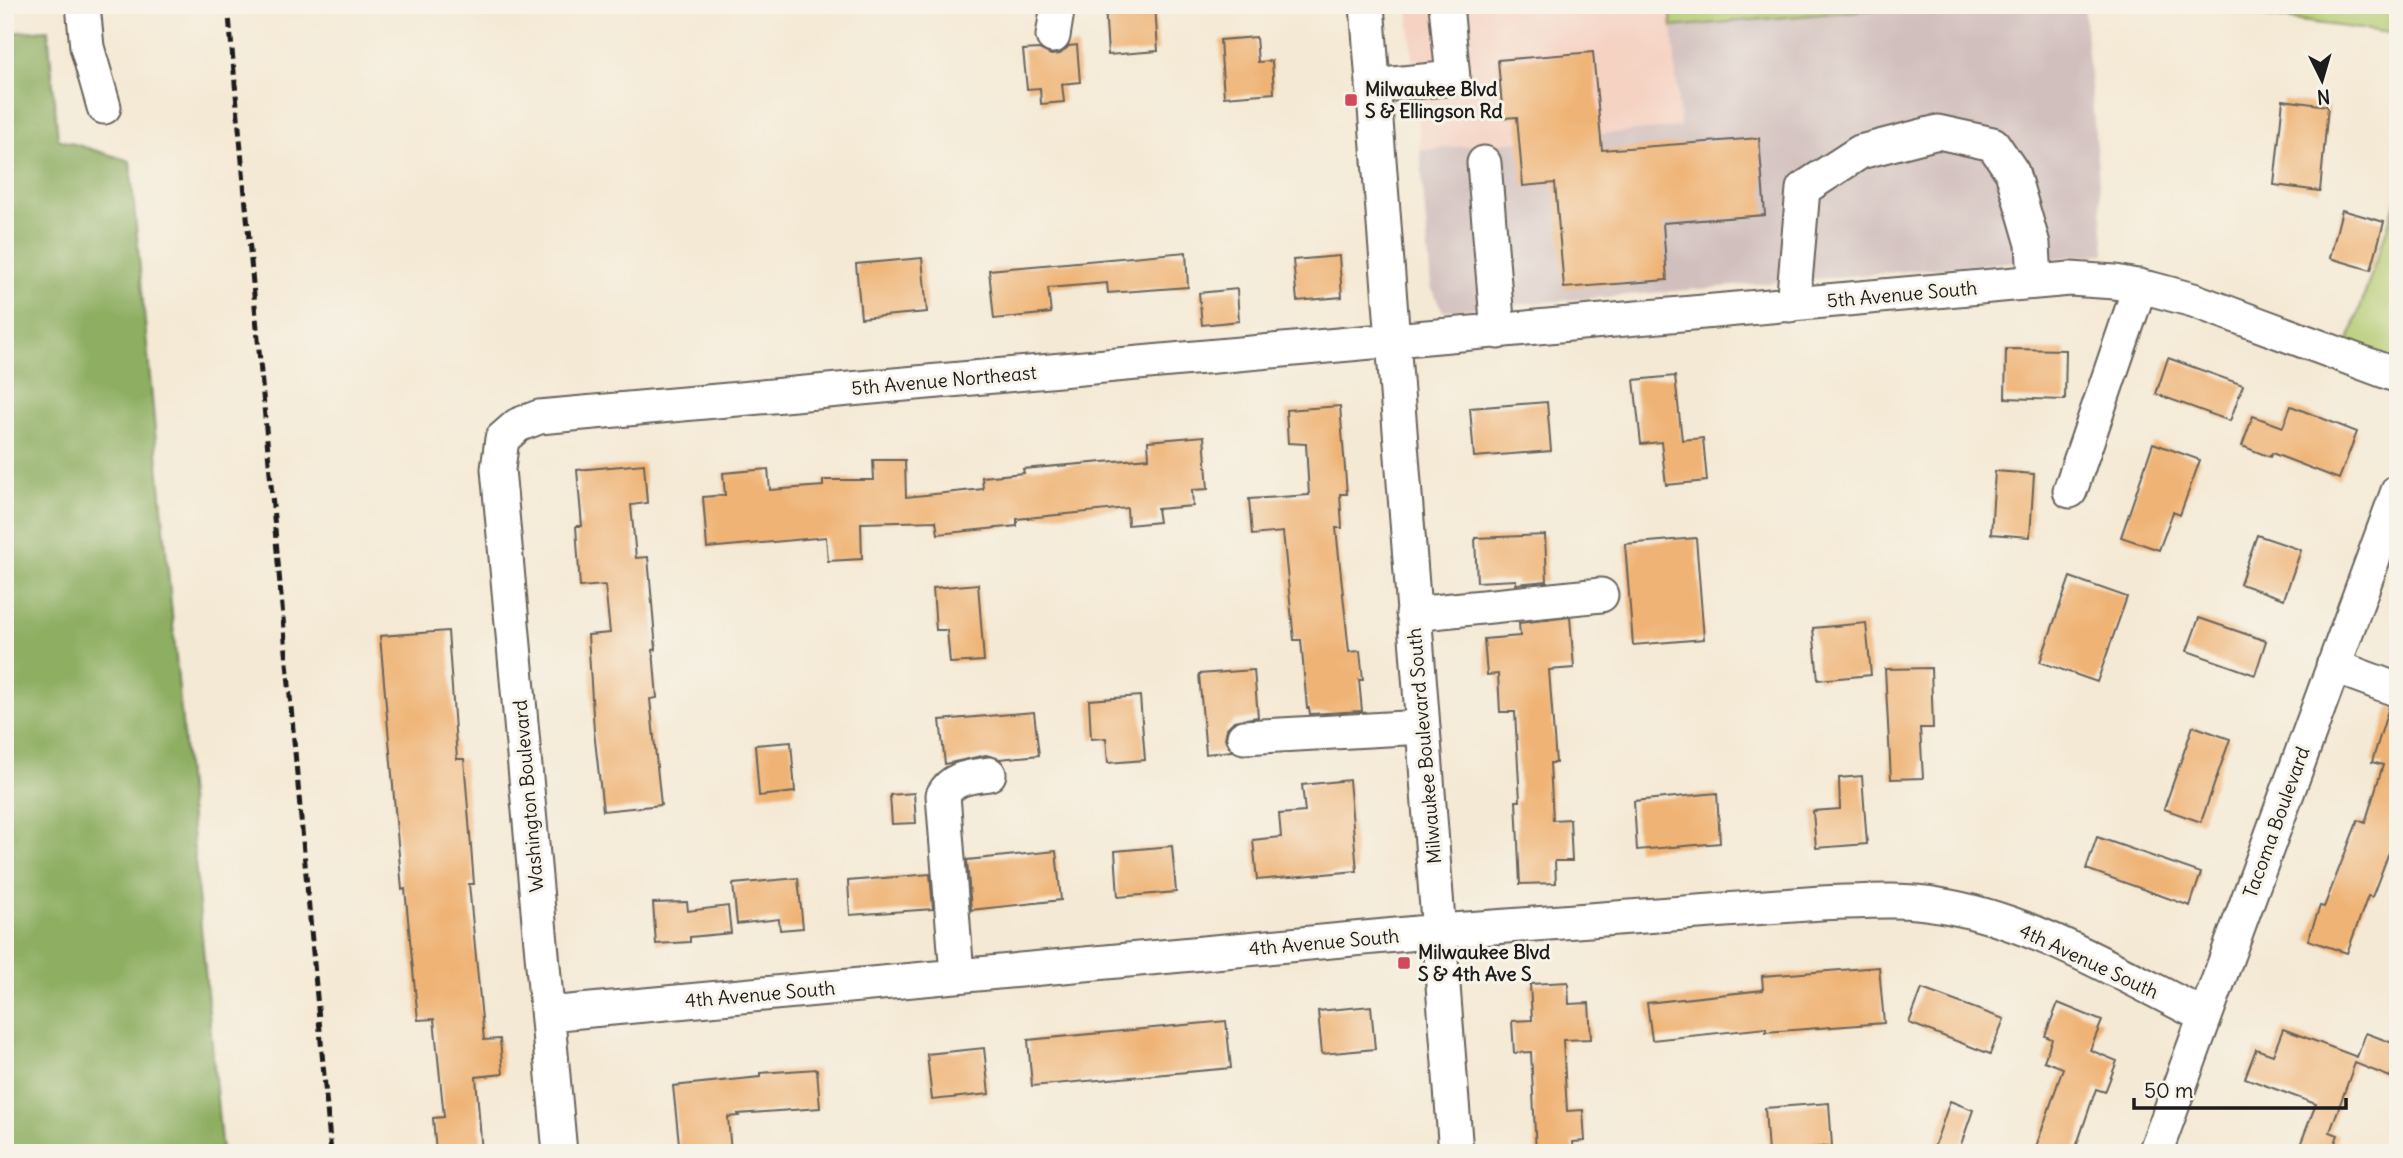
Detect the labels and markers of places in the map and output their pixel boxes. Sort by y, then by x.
place label: Milwaukee Blvd S & Ellingson Rd [1365,77,1503,123]
marker: Milwaukee Blvd S & Ellingson Rd [1343,92,1359,108]
place label: Milwaukee Blvd S & 4th Ave S [1418,940,1550,986]
marker: Milwaukee Blvd S & 4th Ave S [1396,955,1412,971]

